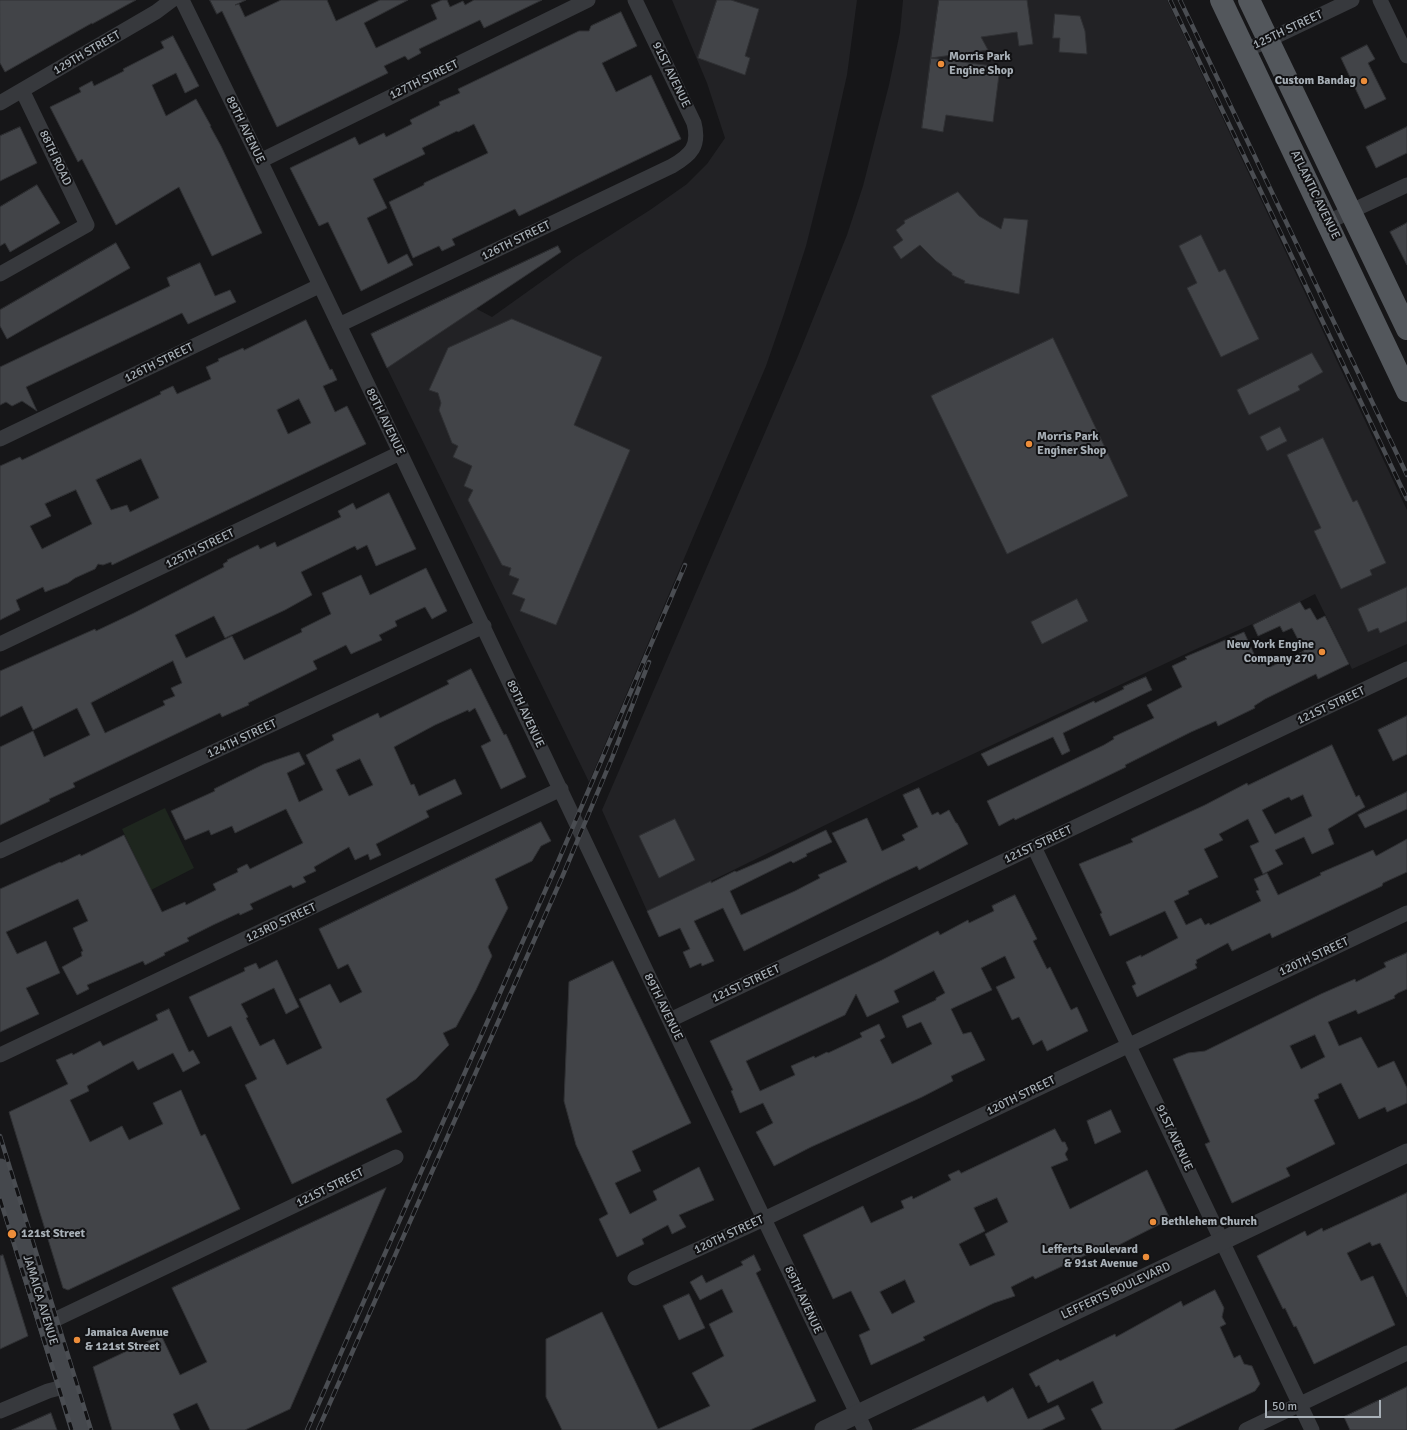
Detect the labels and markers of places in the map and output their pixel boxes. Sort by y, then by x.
place label: Morris Park Engine Shop [949,50,1014,78]
marker: Morris Park Engine Shop [936,59,946,69]
place label: Custom Bandag [1275,74,1356,88]
marker: Custom Bandag [1359,76,1369,86]
place label: Morris Park Enginer Shop [1037,430,1106,458]
marker: Morris Park Enginer Shop [1024,439,1034,449]
place label: New York Engine Company 270 [1226,638,1314,666]
marker: New York Engine Company 270 [1317,647,1327,657]
place label: Bethlehem Church [1161,1215,1257,1229]
marker: Bethlehem Church [1148,1217,1158,1227]
place label: 121st Street [21,1227,85,1241]
marker: 121st Street [6,1228,18,1240]
place label: Lefferts Boulevard & 91st Avenue [1042,1243,1138,1271]
marker: Lefferts Boulevard & 91st Avenue [1141,1252,1151,1262]
place label: Jamaica Avenue & 121st Street [85,1326,169,1354]
marker: Jamaica Avenue & 121st Street [72,1335,82,1345]

